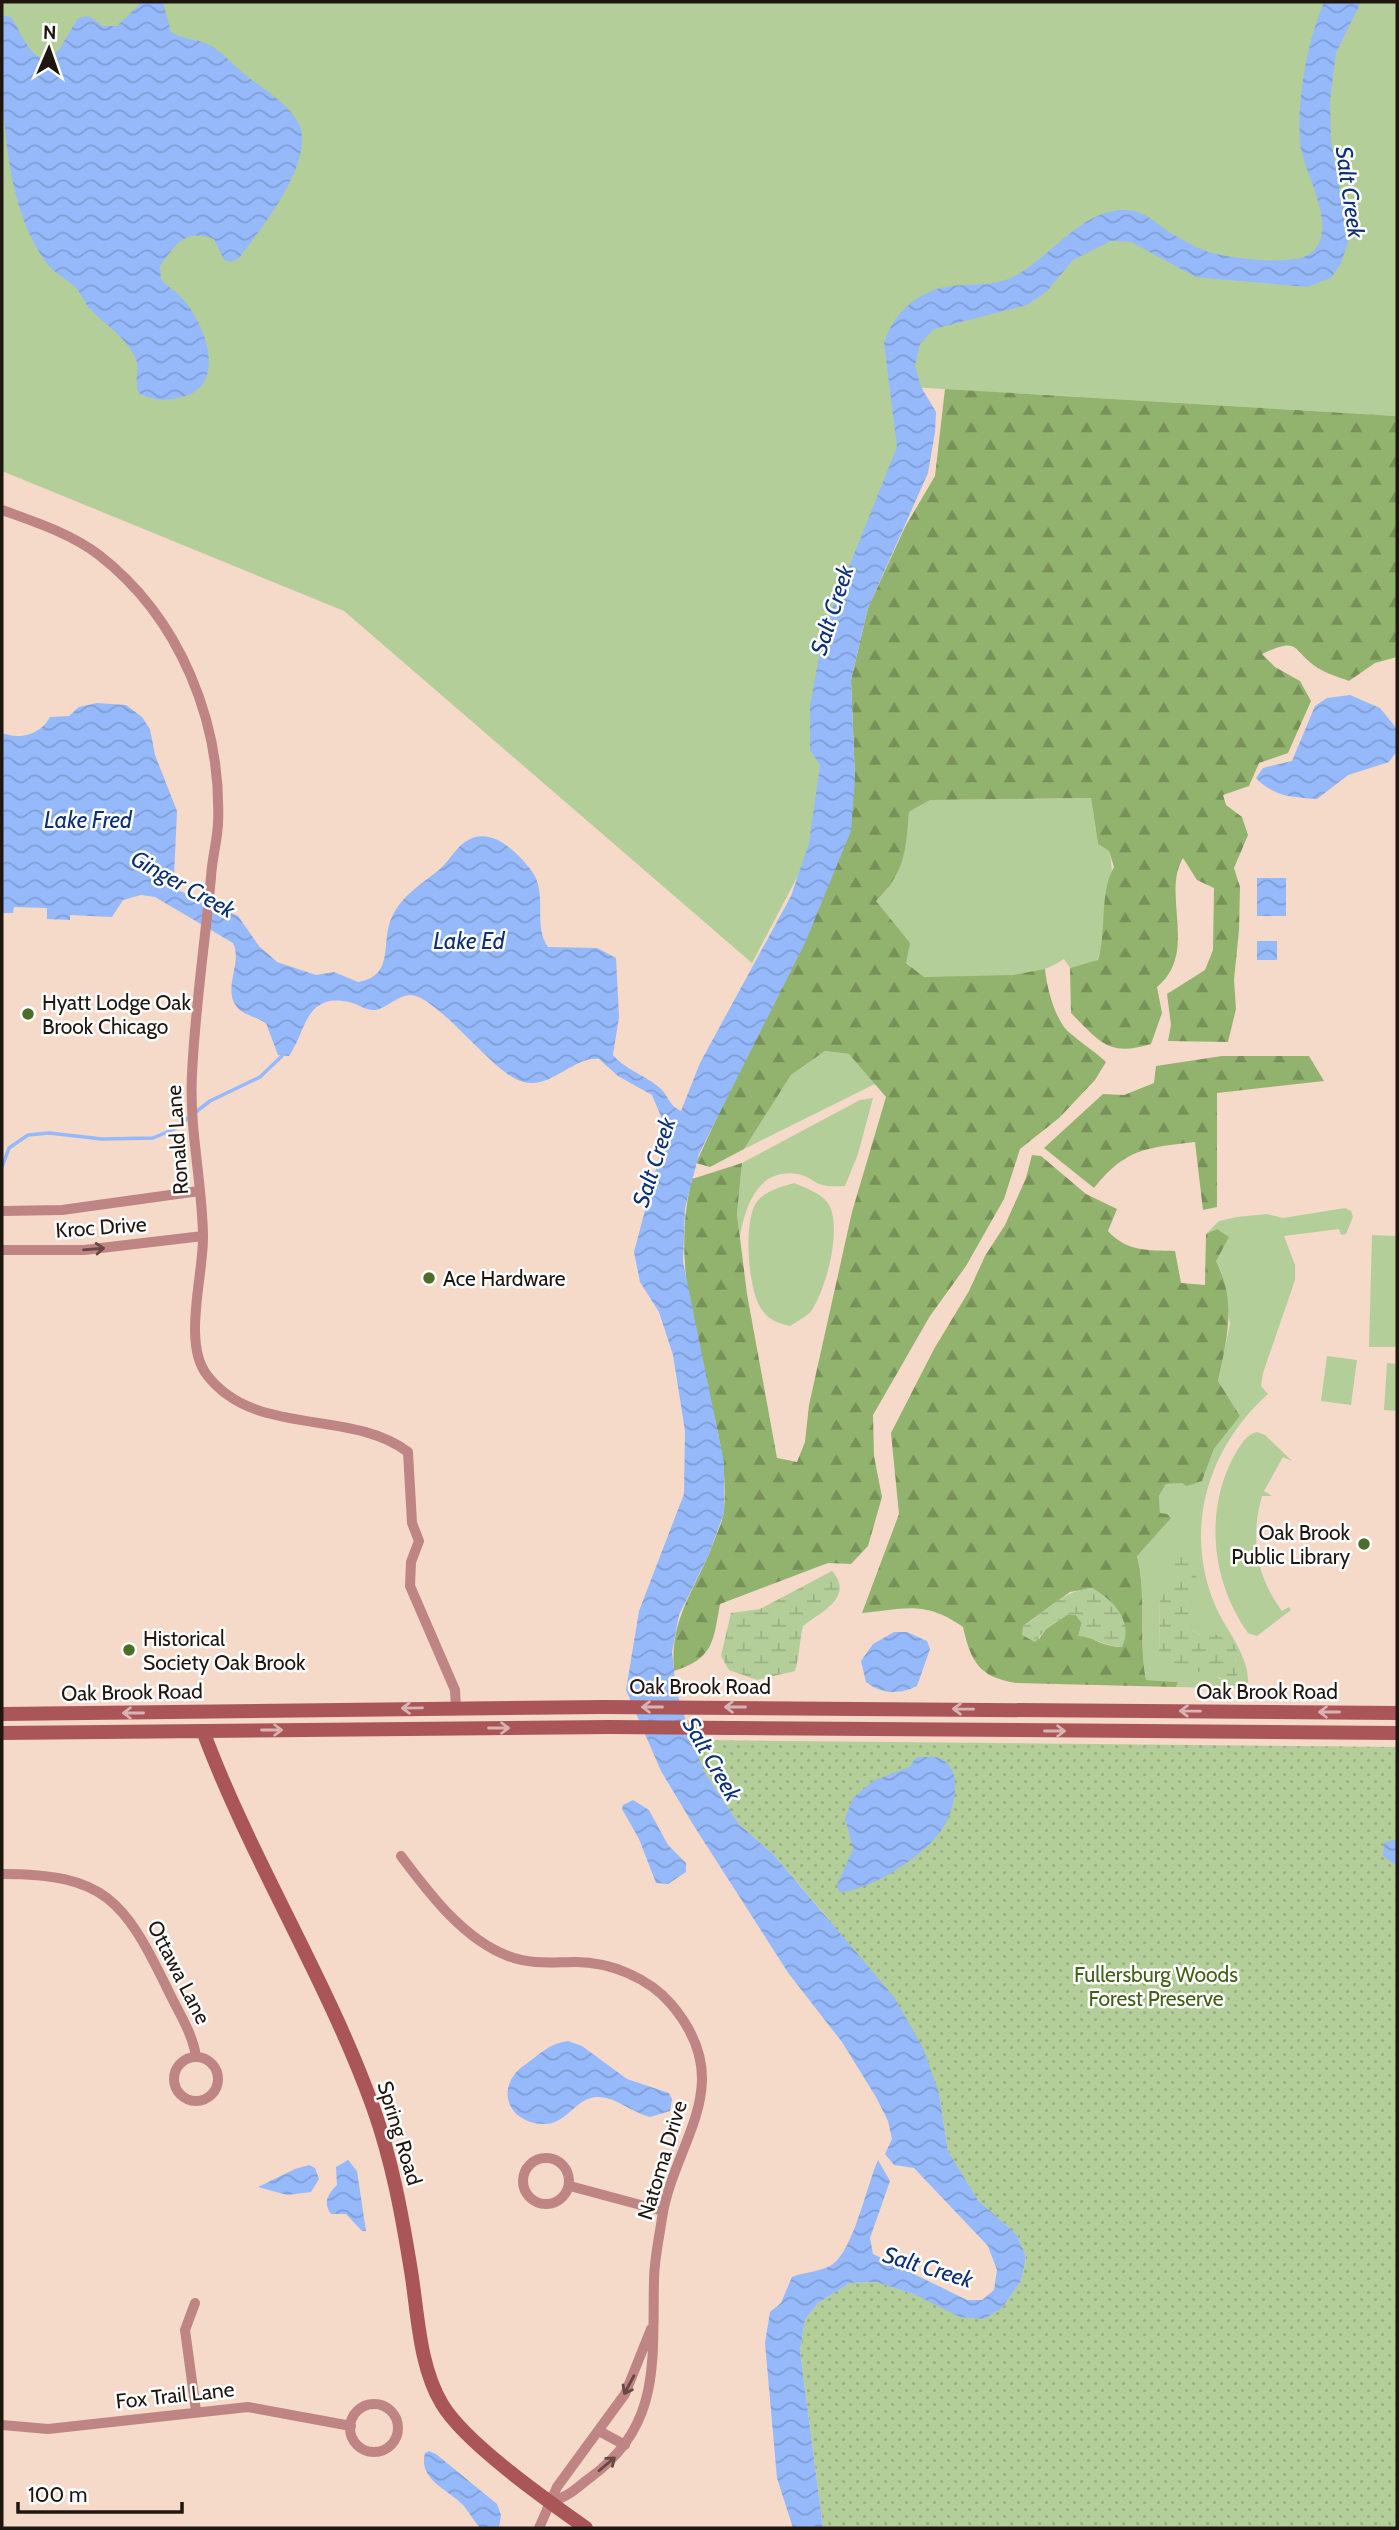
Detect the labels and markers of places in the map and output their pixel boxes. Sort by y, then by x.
place label: Hyatt Lodge Oak Brook Chicago [42,990,191,1039]
marker: Hyatt Lodge Oak Brook Chicago [20,1006,36,1022]
place label: Ace Hardware [443,1266,566,1291]
marker: Ace Hardware [421,1270,437,1286]
place label: Oak Brook Public Library [1231,1520,1351,1569]
marker: Oak Brook Public Library [1356,1536,1372,1552]
place label: Historical Society Oak Brook [143,1626,306,1675]
marker: Historical Society Oak Brook [121,1642,137,1658]

